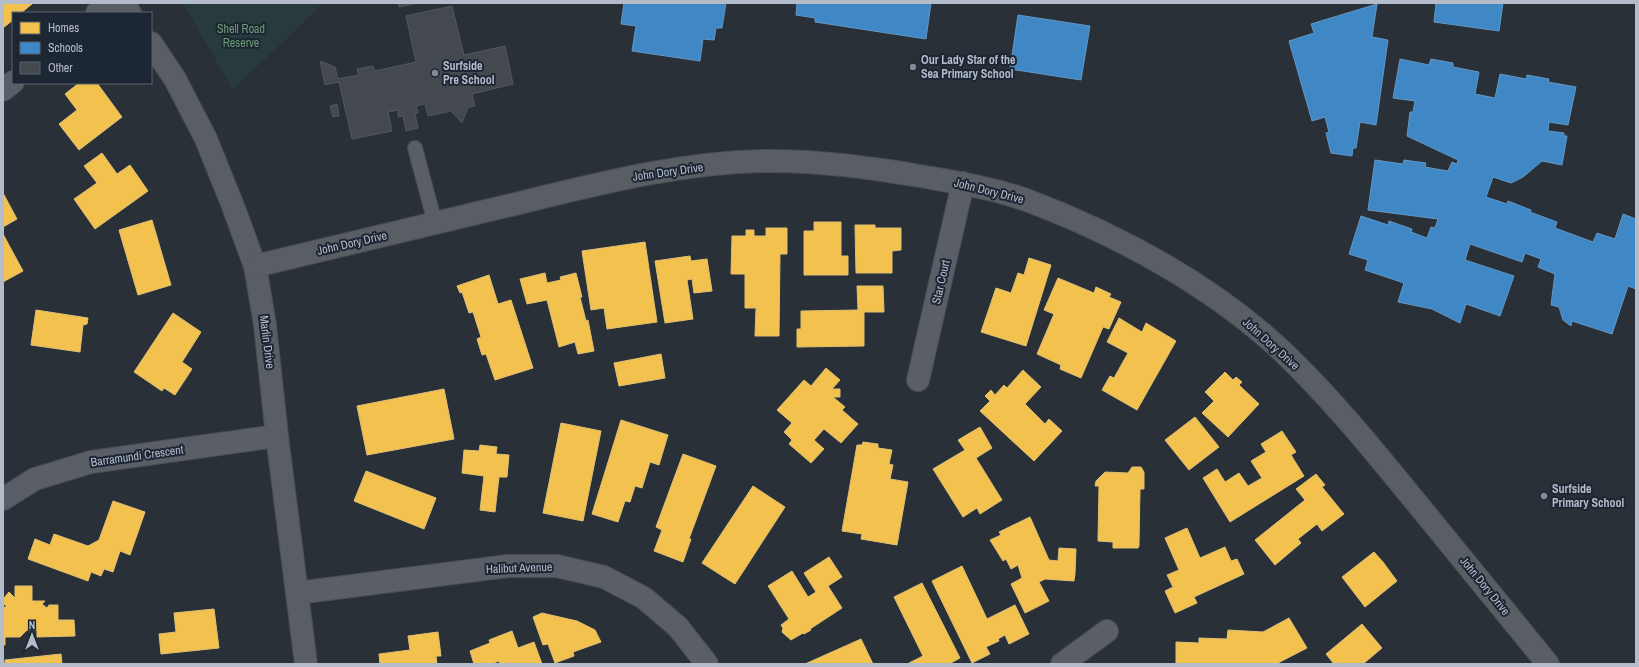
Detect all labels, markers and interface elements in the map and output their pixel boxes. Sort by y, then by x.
legend [12,12,152,84]
text: Homes [48,20,79,36]
park label: Shell Road Reserve [217,21,265,51]
text: Schools [48,40,83,56]
place label: Our Lady Star of the Sea Primary School [921,52,1016,82]
place label: Surfside Pre School [443,58,495,88]
text: Other [48,60,73,76]
marker: Our Lady Star of the Sea Primary School [908,62,918,72]
marker: Surfside Pre School [430,68,440,78]
street label: John Dory Drive [632,159,704,185]
street label: John Dory Drive [953,175,1025,207]
street label: John Dory Drive [316,227,388,259]
street label: Star Court [928,258,954,306]
street label: Marlin Drive [256,314,278,370]
street label: John Dory Drive [1239,314,1303,374]
street label: Barramundi Crescent [90,442,185,470]
place label: Surfside Primary School [1552,481,1624,511]
marker: Surfside Primary School [1539,491,1549,501]
street label: John Dory Drive [1456,553,1514,619]
street label: Halibut Avenue [485,559,553,577]
north arrow [12,615,52,655]
text: N [29,618,35,632]

